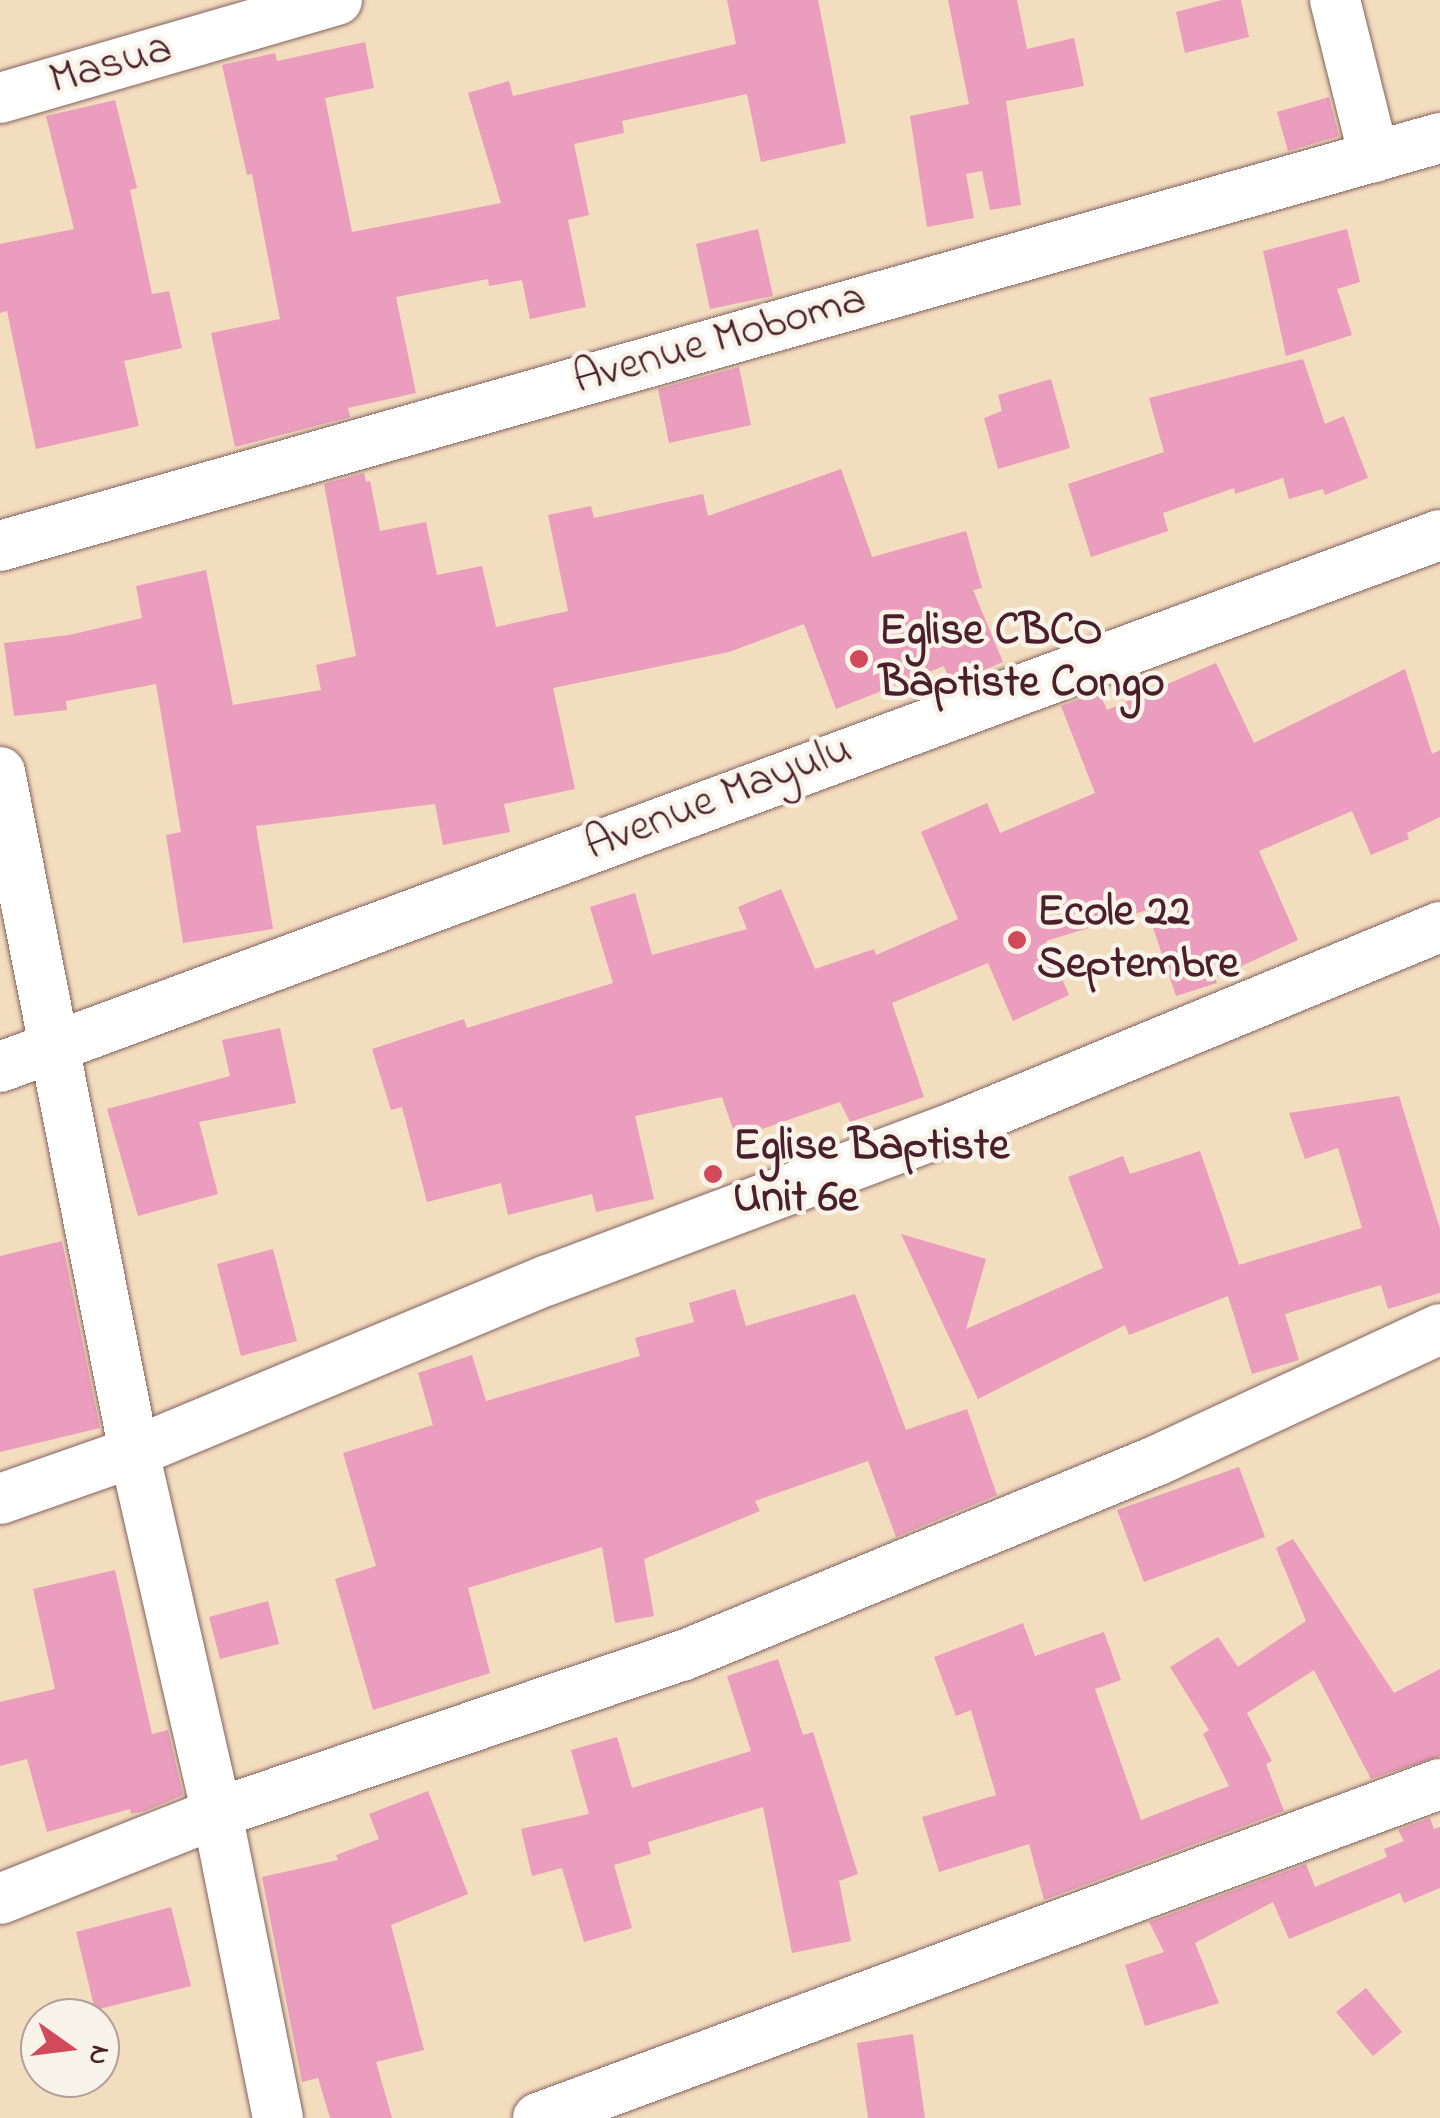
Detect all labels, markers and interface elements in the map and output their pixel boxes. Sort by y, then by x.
street label: Masua [44,23,178,109]
street label: Avenue Moboma [568,273,872,409]
place label: Eglise CBCO Baptiste Congo [879,606,1165,712]
marker: Eglise CBCO Baptiste Congo [848,648,870,670]
street label: Avenue Mayulu [578,723,860,875]
place label: Ecole 22 Septembre [1037,887,1239,993]
marker: Ecole 22 Septembre [1006,929,1028,951]
place label: Eglise Baptiste Unit 6e [733,1121,1009,1227]
marker: Eglise Baptiste Unit 6e [702,1163,724,1185]
north arrow [20,1998,120,2098]
text: N [75,2041,120,2069]

